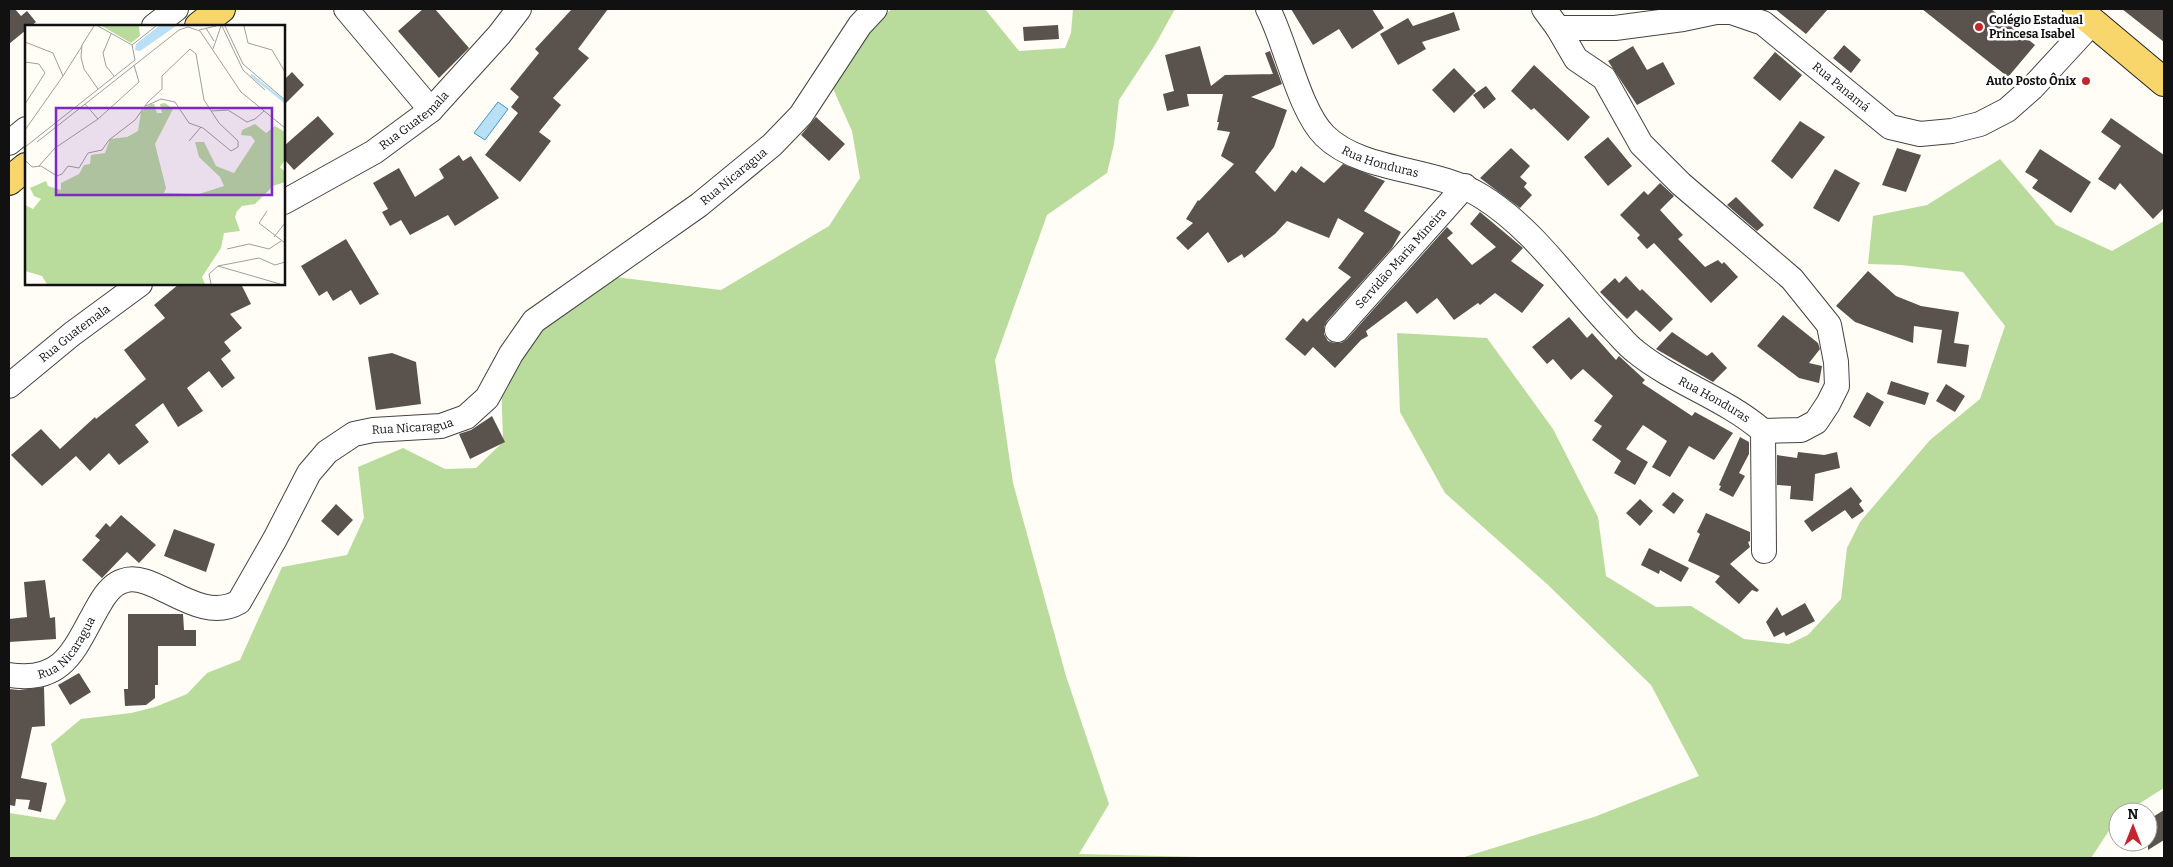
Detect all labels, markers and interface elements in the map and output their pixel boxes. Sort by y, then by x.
place label: Colégio Estadual Princesa Isabel [1989,13,2083,41]
marker: Colégio Estadual Princesa Isabel [1973,21,1985,33]
inset map [25,25,285,285]
street label: Rua Panamá [1810,59,1873,115]
place label: Auto Posto Ônix [1986,72,2076,88]
marker: Auto Posto Ônix [2080,75,2092,87]
street label: Rua Guatemala [377,88,452,153]
street label: Rua Honduras [1339,143,1420,180]
street label: Rua Nicaragua [697,145,770,208]
street label: Servidão Maria Mineira [1352,205,1449,311]
street label: Rua Guatemala [36,301,113,365]
street label: Rua Honduras [1676,374,1753,426]
street label: Rua Nicaragua [371,415,456,437]
street label: Rua Nicaragua [36,614,98,682]
north arrow [2108,802,2158,852]
text: N [2128,806,2139,823]

